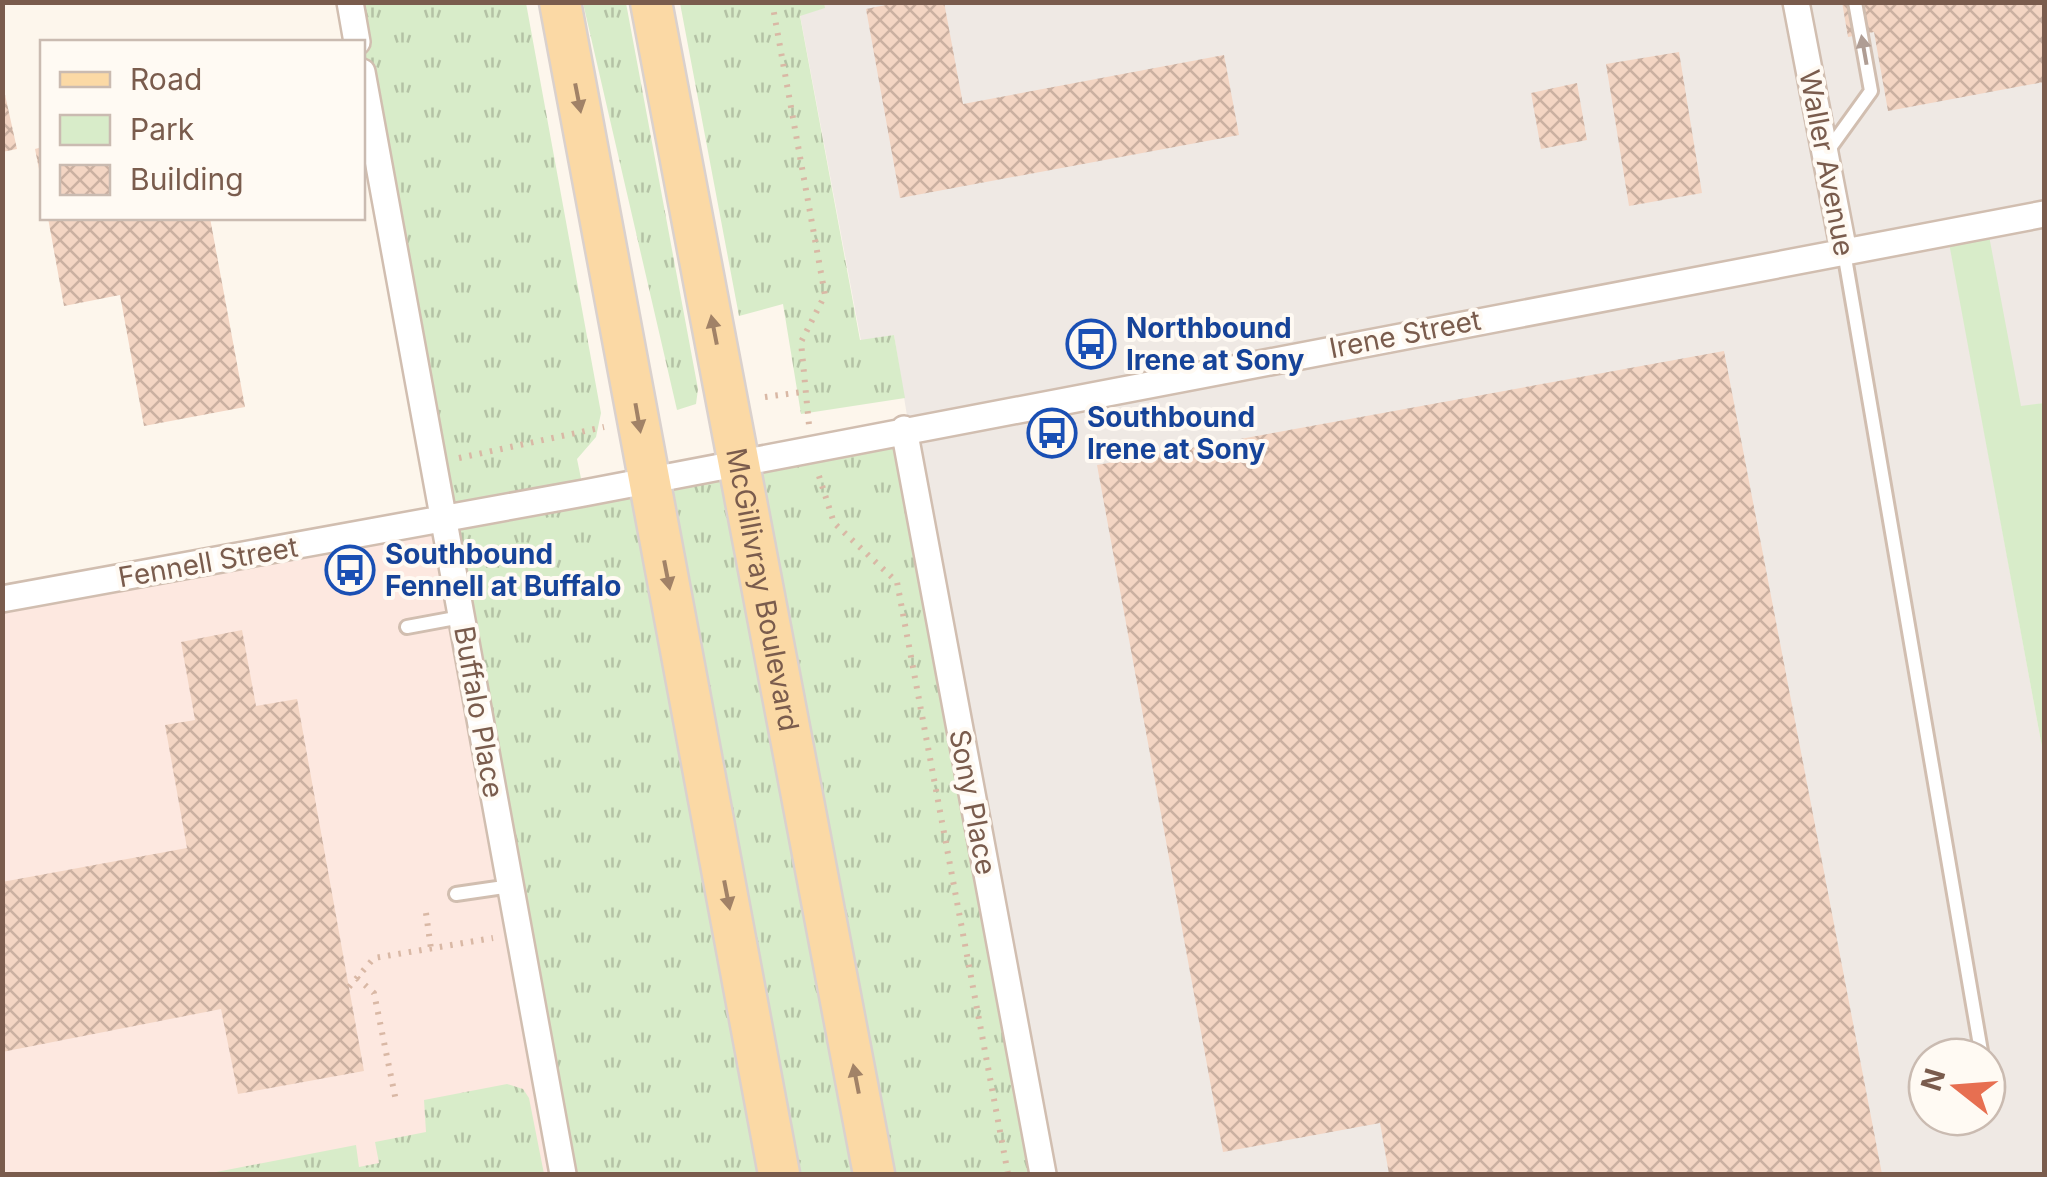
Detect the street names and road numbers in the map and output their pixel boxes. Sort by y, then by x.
street label: Waller Avenue [1792,67,1862,259]
street label: Irene Street [1326,303,1484,365]
street label: McGillivray Boulevard [719,445,806,734]
street label: Fennell Street [116,529,300,595]
street label: Buffalo Place [447,623,511,801]
street label: Sony Place [942,726,1004,878]

